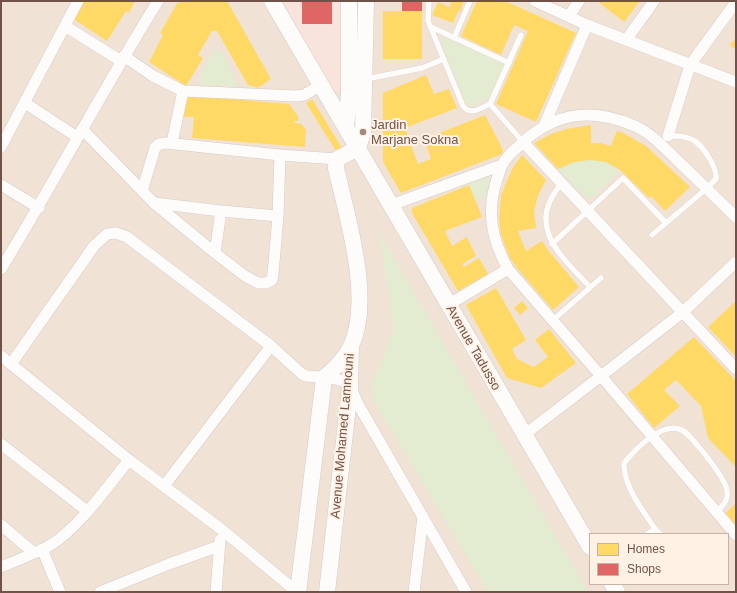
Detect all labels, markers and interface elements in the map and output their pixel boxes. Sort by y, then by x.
place label: Jardin Marjane Sokna [371,117,458,148]
marker: Jardin Marjane Sokna [358,127,368,137]
street label: Avenue Tadusso [442,303,504,393]
street label: Avenue Mohamed Lamnouni [328,353,358,519]
legend [589,533,729,585]
text: Homes [627,542,665,556]
text: Shops [627,562,661,576]

